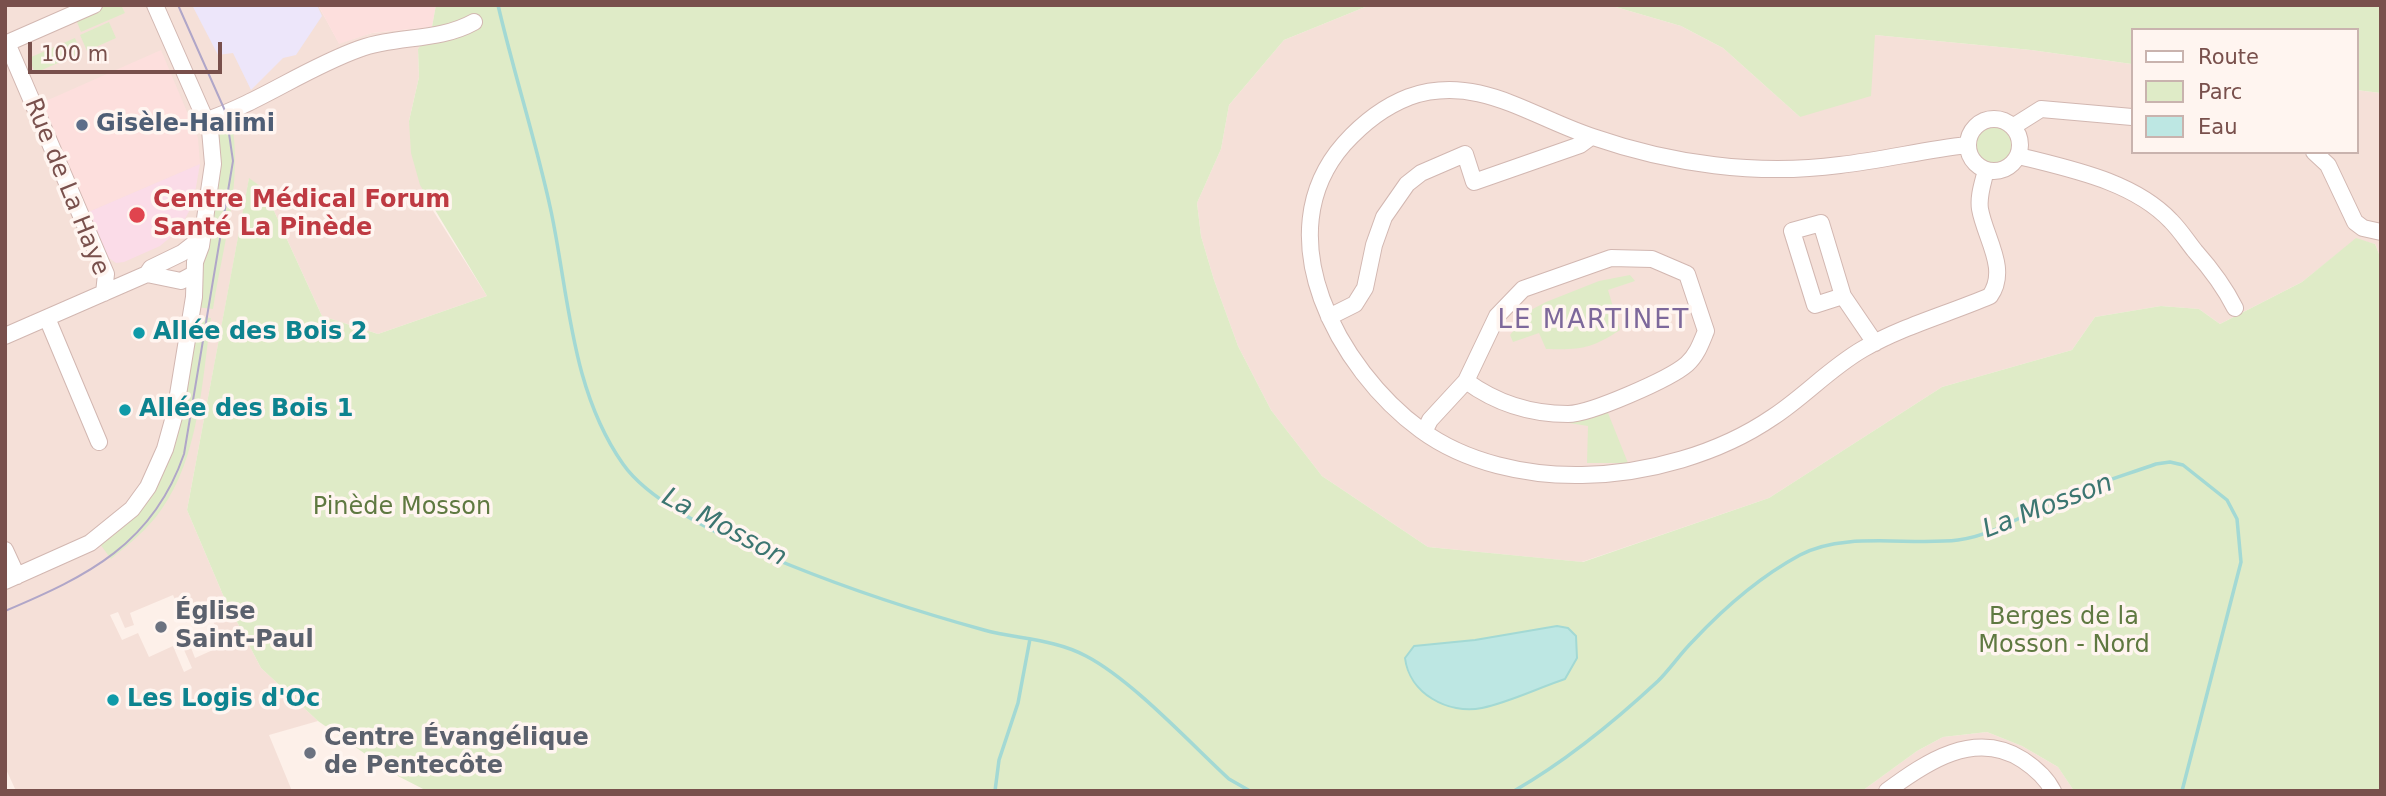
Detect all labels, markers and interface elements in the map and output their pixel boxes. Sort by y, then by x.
scale bar [32,28,226,72]
legend [2130,28,2358,154]
text: 100 m [41,42,108,66]
text: Route [2198,45,2259,69]
text: Parc [2198,80,2242,104]
street label: Rue de La Haye [17,94,115,280]
place label: Gisèle-Halimi [96,111,275,139]
text: Eau [2198,115,2237,139]
marker: Gisèle-Halimi [74,117,90,133]
place label: Centre Médical Forum Santé La Pinède [153,187,450,243]
marker: Centre Médical Forum Santé La Pinède [127,205,147,225]
district label: LE MARTINET [1499,305,1689,337]
place label: Allée des Bois 2 [153,319,367,347]
marker: Allée des Bois 2 [131,325,147,341]
place label: Allée des Bois 1 [139,396,353,424]
marker: Allée des Bois 1 [117,402,133,418]
water label: La Mosson [1979,468,2117,546]
water label: La Mosson [656,482,792,574]
park label: Pinède Mosson [313,494,491,522]
place label: Église Saint-Paul [175,599,314,655]
park label: Berges de la Mosson - Nord [1978,604,2150,660]
marker: Église Saint-Paul [153,619,169,635]
place label: Les Logis d'Oc [127,686,320,714]
marker: Les Logis d'Oc [105,692,121,708]
place label: Centre Évangélique de Pentecôte [324,725,589,781]
marker: Centre Évangélique de Pentecôte [302,745,318,761]

